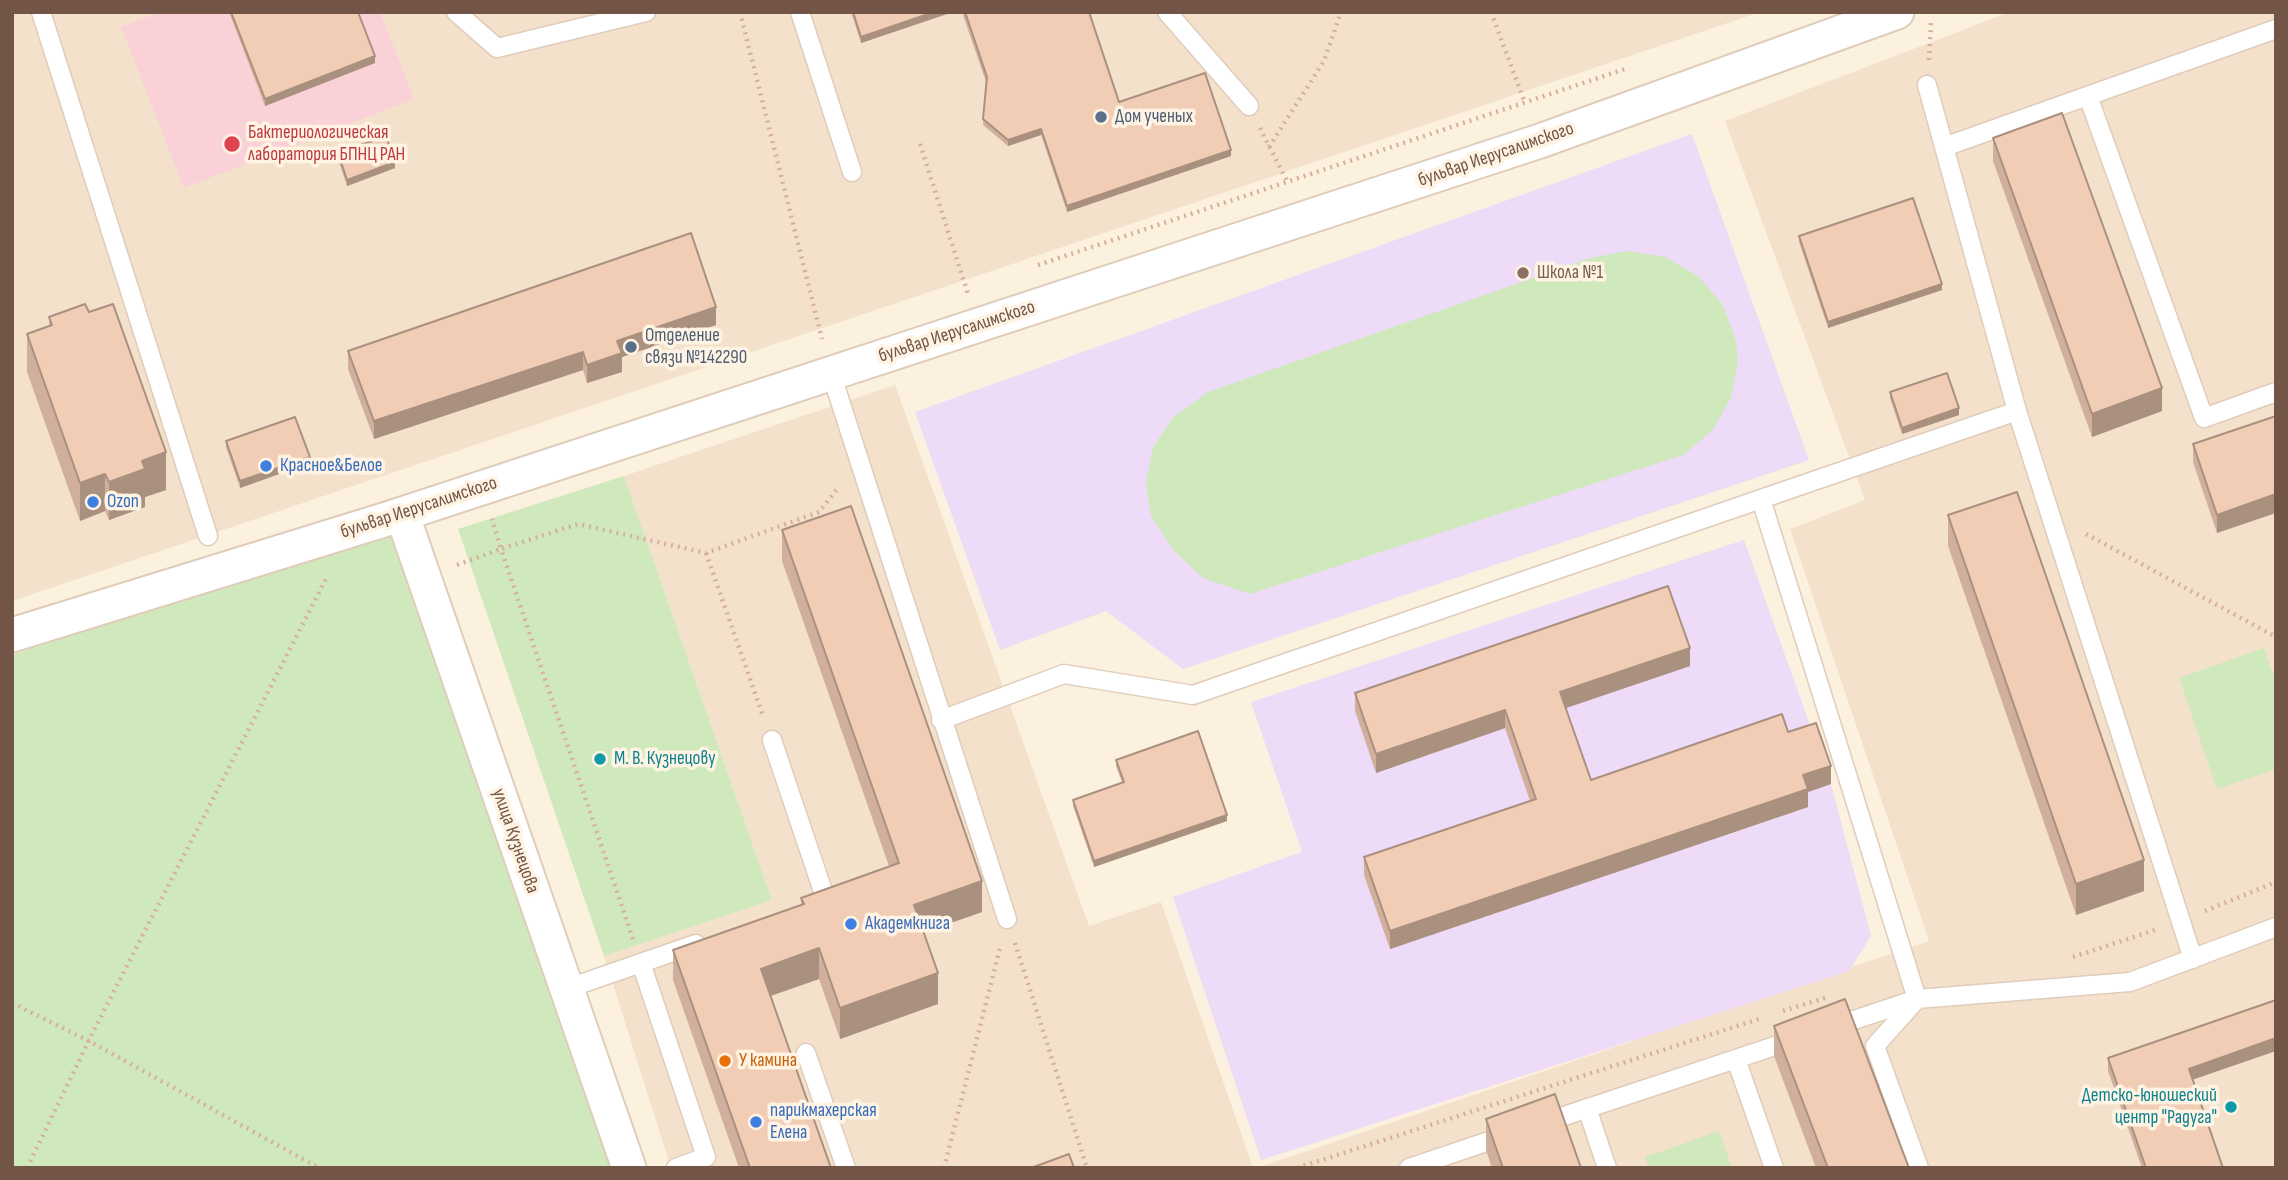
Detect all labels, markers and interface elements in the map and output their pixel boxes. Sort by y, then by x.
place label: Дом ученых [1115,106,1193,128]
marker: Дом ученых [1093,109,1109,125]
street label: бульвар Иерусалимского [1415,118,1577,192]
place label: Бактериологическая лаборатория БПНЦ РАН [248,122,405,166]
marker: Бактериологическая лаборатория БПНЦ РАН [222,134,242,154]
place label: Школа №1 [1537,262,1603,284]
marker: Школа №1 [1515,265,1531,281]
street label: бульвар Иерусалимского [876,296,1038,368]
place label: Отделение связи №142290 [645,325,747,369]
marker: Отделение связи №142290 [623,339,639,355]
place label: Красное&Белое [280,455,382,477]
marker: Красное&Белое [258,458,274,474]
street label: бульвар Иерусалимского [338,472,500,544]
place label: Ozon [107,491,139,513]
marker: Ozon [85,494,101,510]
place label: М. В. Кузнецову [614,748,716,770]
marker: М. В. Кузнецову [592,751,608,767]
street label: улица Кузнецова [486,786,544,896]
place label: Академкнига [865,913,950,935]
marker: Академкнига [843,916,859,932]
place label: У камина [739,1050,797,1072]
marker: У камина [717,1053,733,1069]
place label: Детско-юношеский центр "Радуга" [2082,1085,2217,1129]
marker: Детско-юношеский центр "Радуга" [2223,1099,2239,1115]
place label: парикмахерская Елена [770,1100,877,1144]
marker: парикмахерская Елена [748,1114,764,1130]

